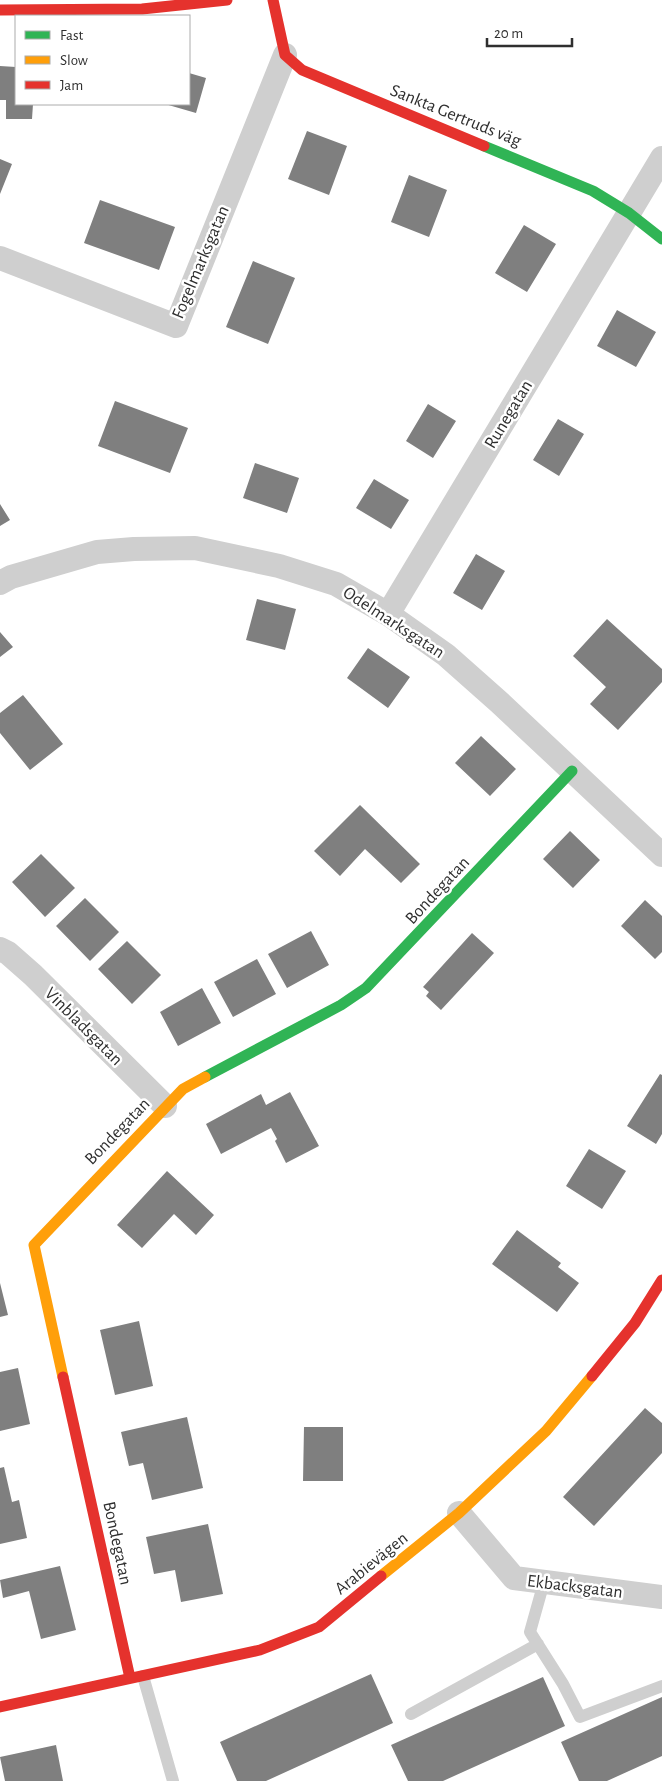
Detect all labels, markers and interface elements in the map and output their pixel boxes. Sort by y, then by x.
legend [15,15,190,105]
scale bar [487,15,572,47]
text: 20 m [494,26,523,41]
text: Fast [60,28,84,43]
text: Slow [60,53,88,68]
text: Jam [60,78,83,93]
street label: Sankta Gertruds väg [388,81,524,150]
street label: Fogelmarksgatan [169,203,233,321]
street label: Runegatan [482,377,536,452]
street label: Odelmarksgatan [340,583,447,662]
street label: Bondegatan [402,854,473,928]
street label: Vinbladsgatan [41,984,126,1069]
street label: Bondegatan [82,1095,154,1168]
street label: Bondegatan [99,1500,135,1587]
street label: Arabievägen [332,1529,412,1598]
street label: Ekbacksgatan [526,1572,624,1602]

